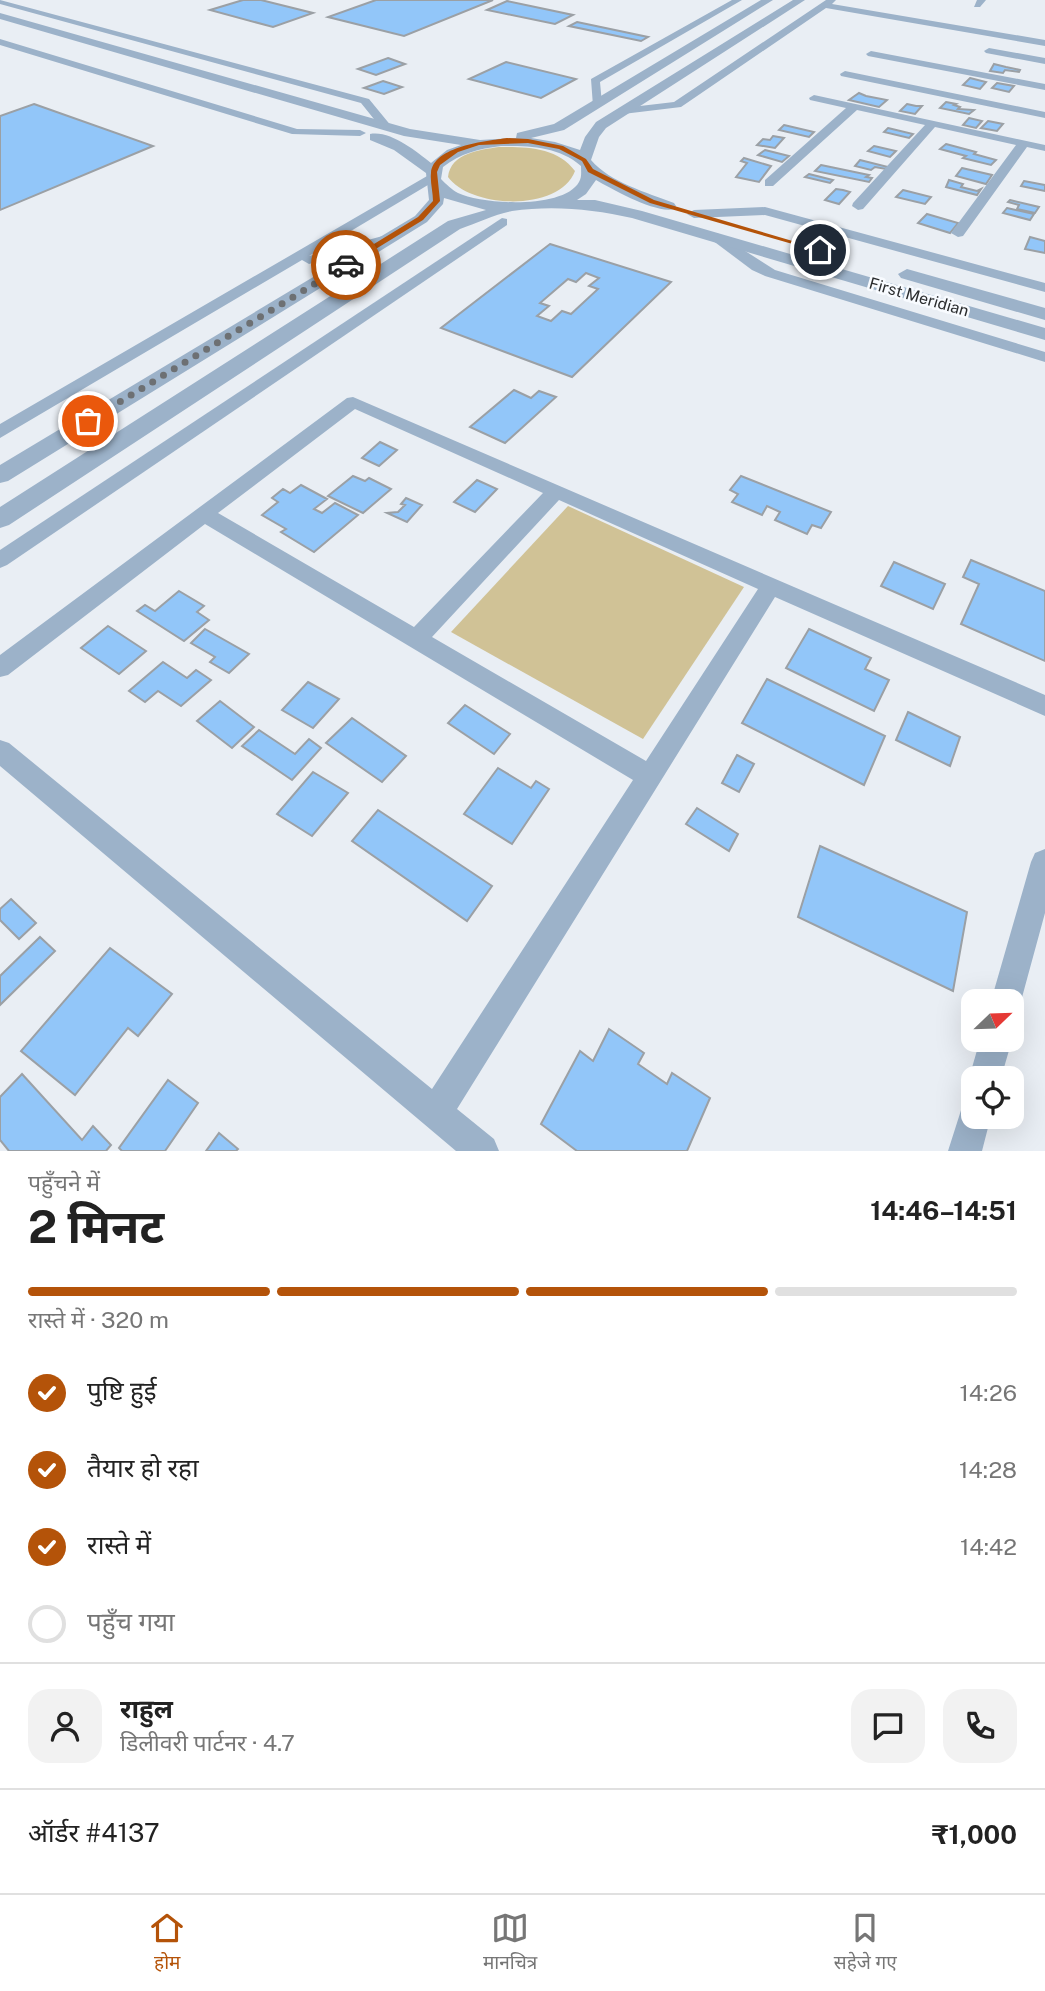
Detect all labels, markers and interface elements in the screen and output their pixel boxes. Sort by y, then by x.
pin [790,220,850,280]
courier [311,230,381,300]
icon: home [801,231,839,269]
icon: car [327,246,365,284]
street label: First Meridian [867,274,971,320]
pin [58,391,118,451]
icon: bag [69,402,107,440]
north arrow [961,989,1024,1052]
map controls [961,989,1024,1129]
button: locate [961,1066,1024,1129]
text: पहुँचने में [28,1169,100,1196]
text: 14:46–14:51 [870,1195,1017,1226]
text: 2 मिनट [28,1199,164,1253]
text: रास्ते में · 320 m [28,1306,169,1333]
icon: check [28,1374,66,1412]
text: पुष्टि हुई [87,1375,157,1406]
text: 14:26 [960,1379,1017,1406]
icon: check [28,1451,66,1489]
text: तैयार हो रहा [87,1452,199,1483]
text: 14:28 [959,1456,1017,1483]
icon: check [28,1528,66,1566]
text: रास्ते में [87,1529,151,1560]
text: 14:42 [960,1533,1017,1560]
text: पहुँच गया [87,1606,175,1637]
button: person [28,1689,102,1763]
button: chat [851,1689,925,1763]
button: phone [943,1689,1017,1763]
text: राहुल [120,1693,173,1724]
text: डिलीवरी पार्टनर · 4.7 [120,1729,295,1756]
text: ऑर्डर #4137 [28,1817,160,1848]
text: ₹1,000 [932,1819,1017,1850]
tab: होम [148,1909,186,1977]
tab: मानचित्र [483,1909,537,1977]
tab: सहेजे गए [834,1909,897,1977]

